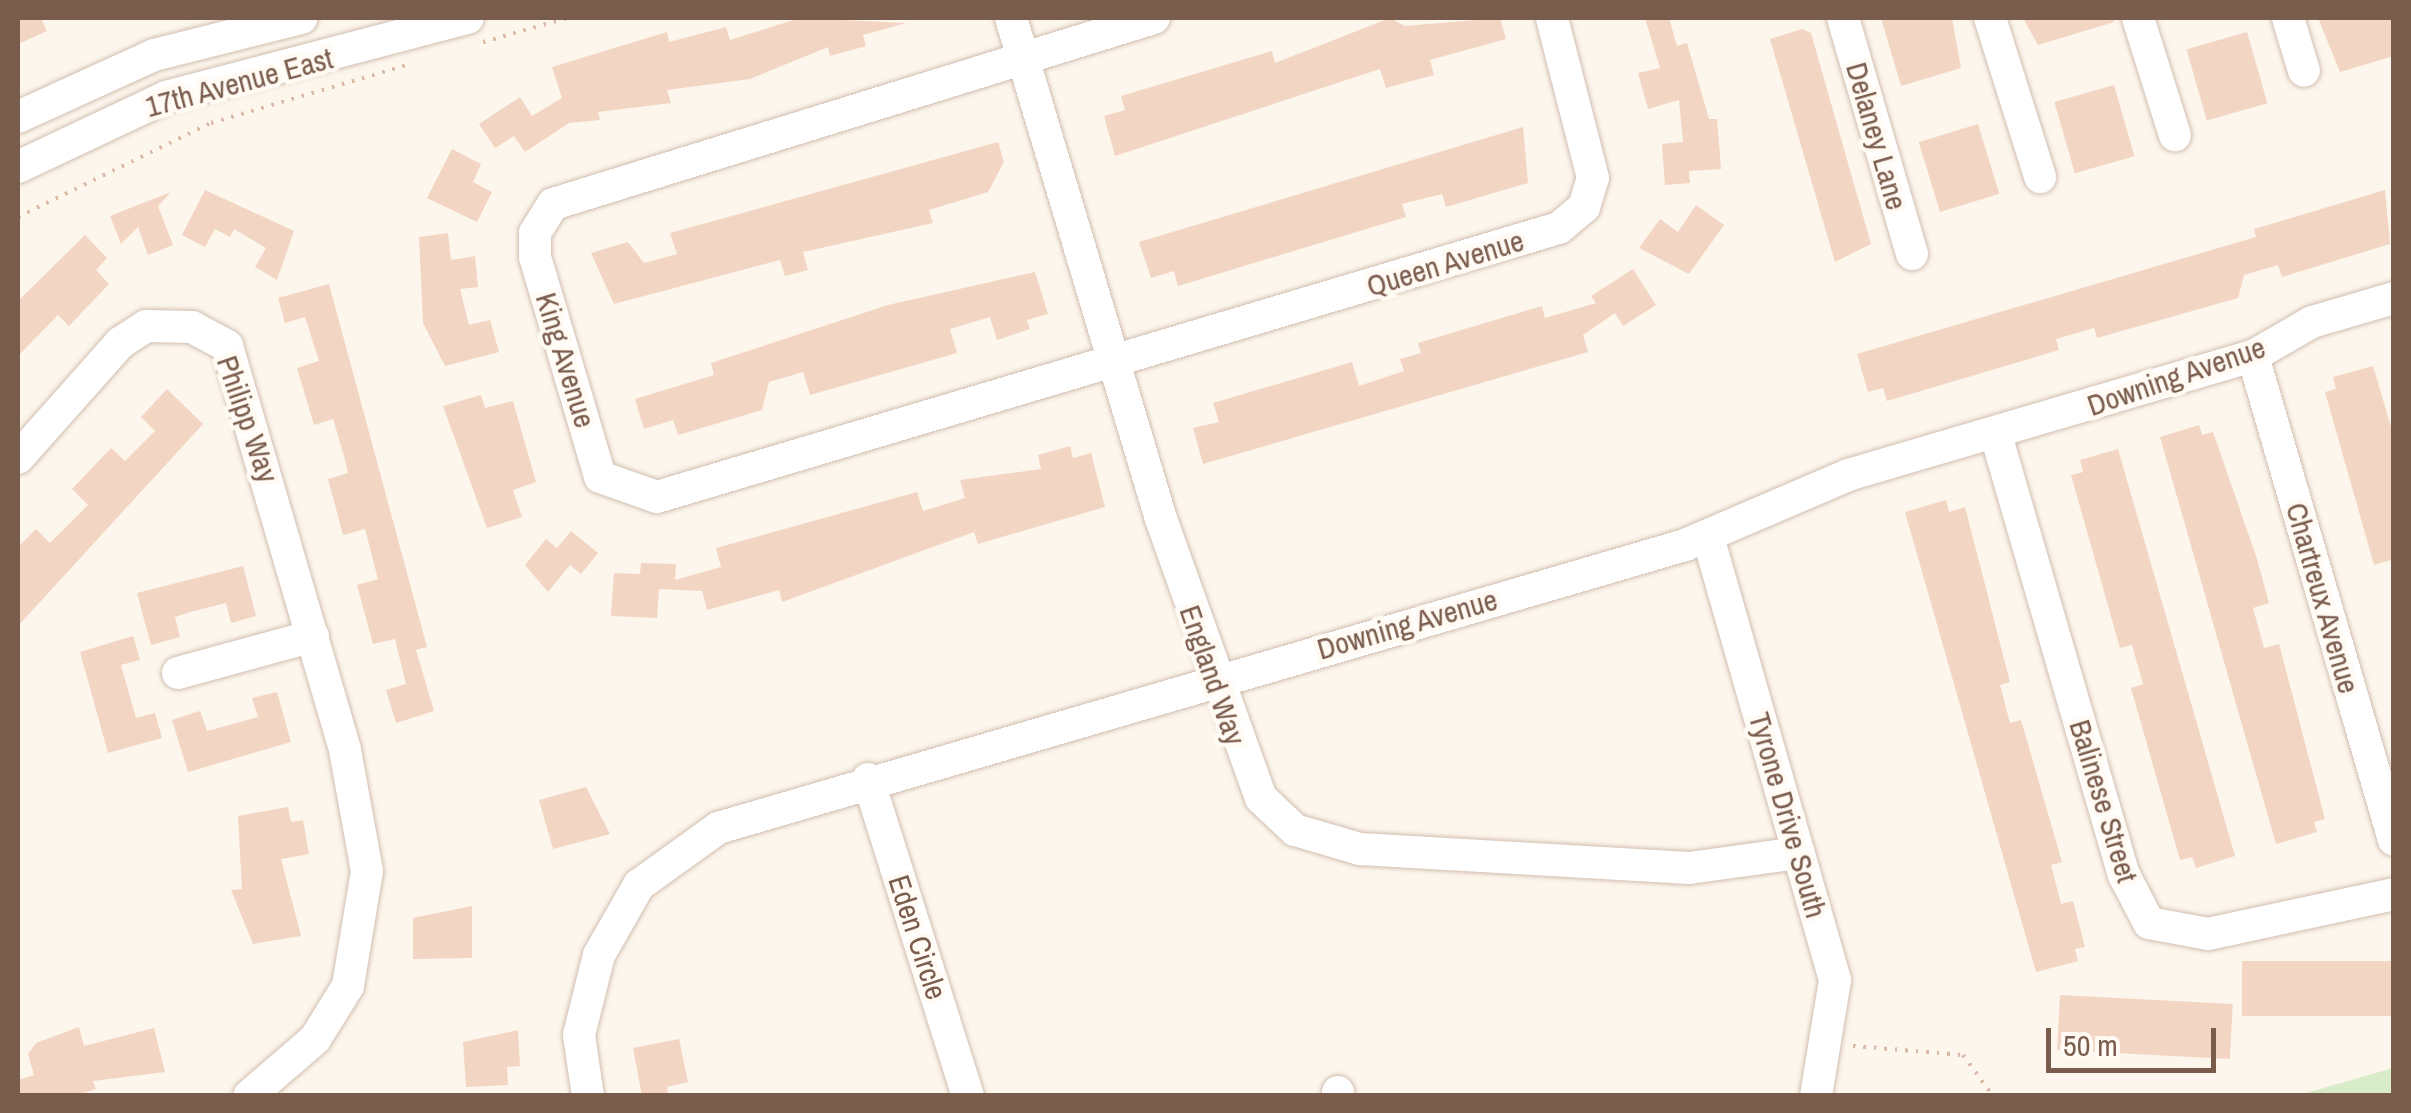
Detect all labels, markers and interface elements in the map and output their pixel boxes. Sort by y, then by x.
street label: 17th Avenue East [141,40,337,124]
street label: Delaney Lane [1839,58,1915,214]
street label: Queen Avenue [1361,222,1529,304]
street label: King Avenue [528,288,604,432]
street label: Downing Avenue [2082,329,2270,423]
street label: Philipp Way [210,351,286,487]
street label: Chartreux Avenue [2278,498,2368,698]
street label: Downing Avenue [1312,581,1502,667]
street label: England Way [1172,600,1254,750]
street label: Tyrone Drive South [1741,708,1835,922]
street label: Balinese Street [2062,715,2146,887]
street label: Eden Circle [881,870,955,1004]
scale bar [2051,1008,2221,1070]
text: 50 m [2063,1025,2118,1065]

